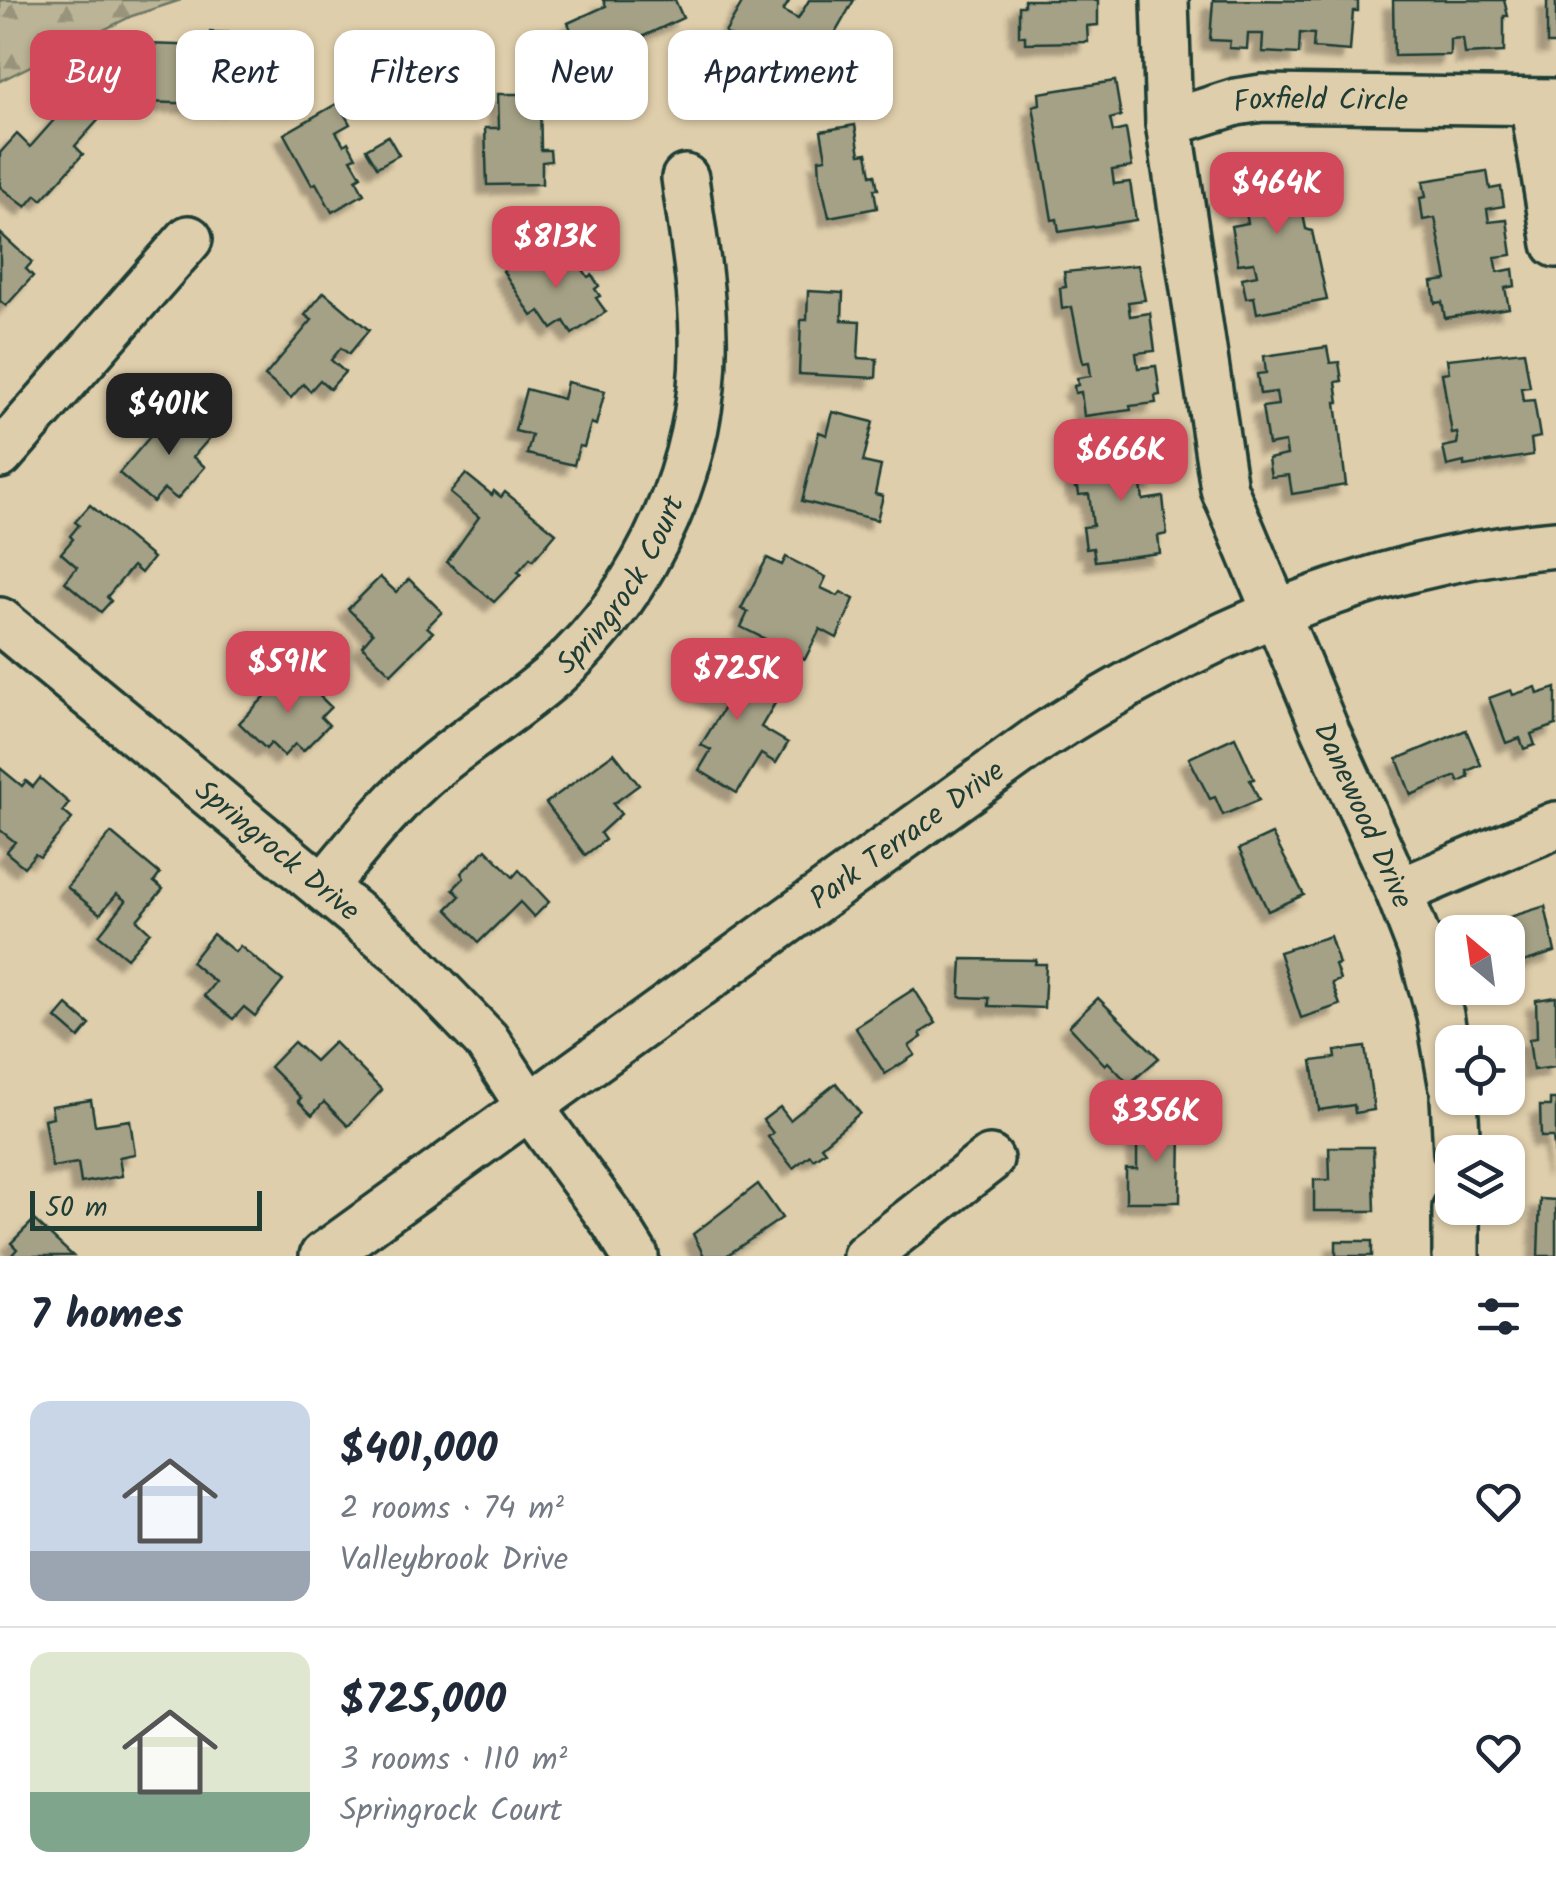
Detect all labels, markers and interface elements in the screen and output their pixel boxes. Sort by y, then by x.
chip: Buy [30,30,156,120]
chip: Rent [176,30,314,120]
chip: Filters [334,30,495,120]
chip: New [515,30,648,120]
chip: Apartment [668,30,893,120]
street label: Foxfield Circle [1230,76,1408,128]
pin: $464K [1207,152,1347,237]
text: $464K [1232,159,1322,210]
pin: $813K [486,206,626,291]
text: $813K [514,213,598,264]
pin: $401K [99,373,239,458]
text: $401K [128,380,210,431]
pin: $666K [1051,419,1191,504]
text: $666K [1076,426,1166,477]
street label: Springrock Court [545,489,699,688]
pin: $591K [218,631,358,716]
text: $591K [248,638,328,689]
pin: $725K [667,638,807,723]
text: $725K [693,645,781,696]
street label: Danewood Drive [1299,715,1425,916]
street label: Park Terrace Drive [800,749,1016,923]
street label: Springrock Drive [183,768,370,935]
north arrow [1435,915,1525,1005]
map controls [1435,915,1525,1225]
button: locate [1435,1025,1525,1115]
pin: $356K [1086,1080,1226,1165]
text: $356K [1111,1087,1201,1138]
button: layers [1435,1135,1525,1225]
scale bar [30,1186,262,1230]
text: 50 m [45,1186,108,1231]
text: 7 homes [30,1283,183,1350]
icon: filters [1471,1289,1526,1344]
text: $401,000 [340,1417,498,1484]
icon: home [110,1441,230,1561]
icon: heart [1471,1474,1526,1529]
text: 2 rooms · 74 m² [340,1484,564,1535]
text: Valleybrook Drive [340,1535,568,1586]
text: $725,000 [340,1668,506,1735]
icon: home [110,1692,230,1812]
icon: heart [1471,1725,1526,1780]
text: 3 rooms · 110 m² [340,1735,567,1786]
text: Springrock Court [340,1786,562,1837]

